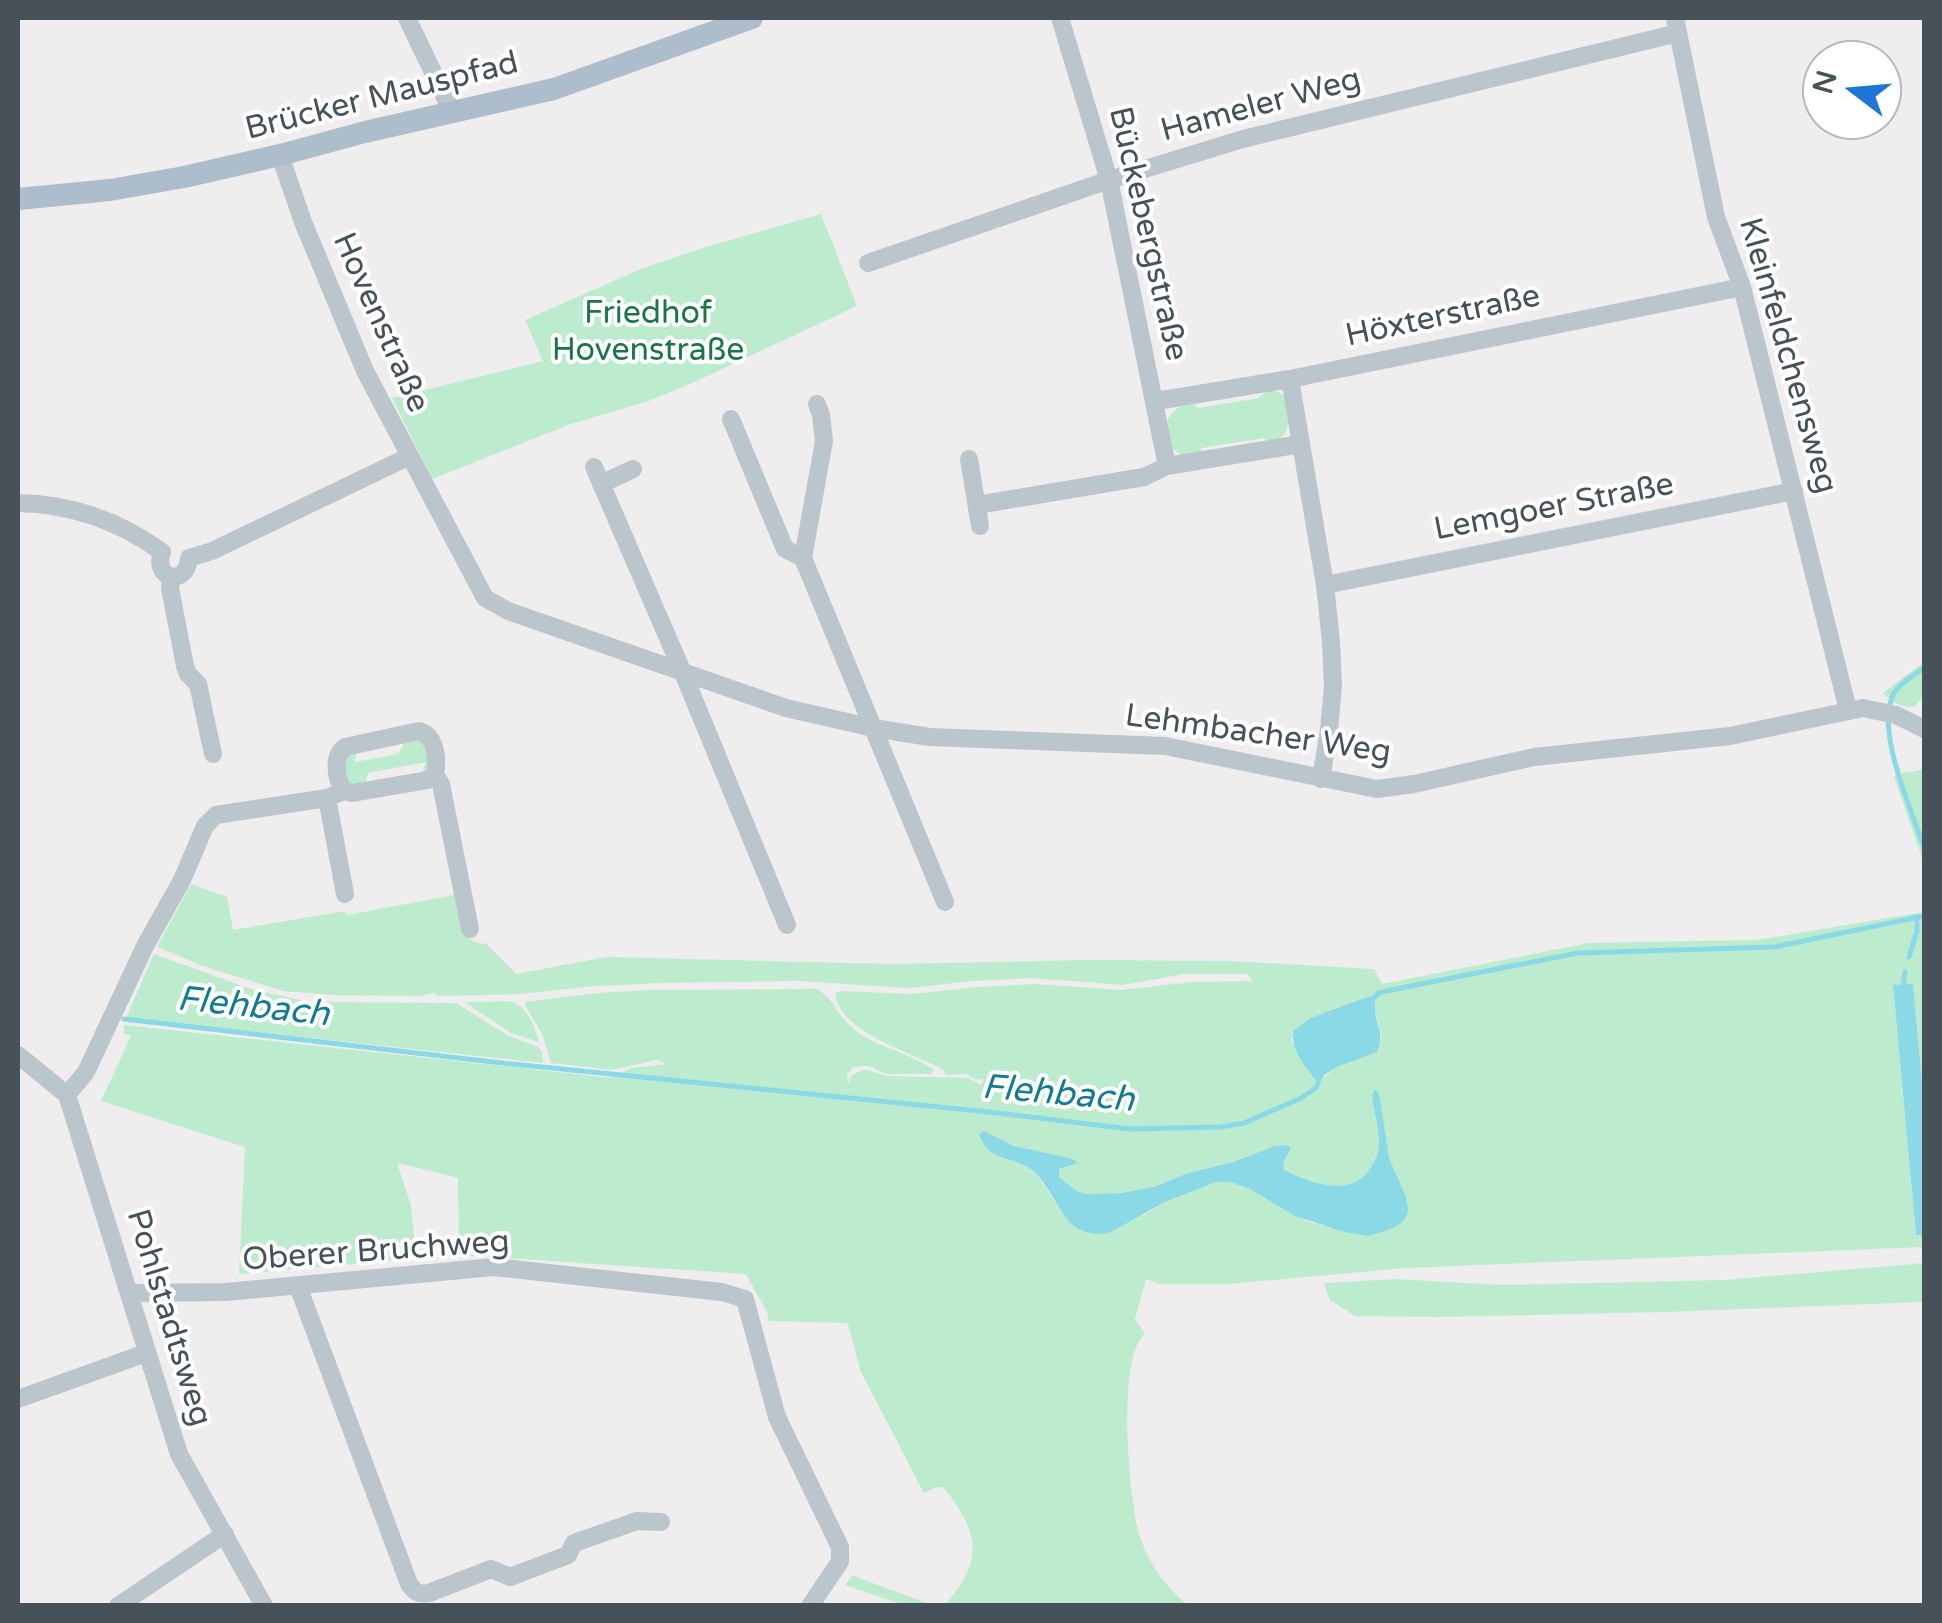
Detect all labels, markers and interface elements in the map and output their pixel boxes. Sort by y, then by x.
north arrow [1802,40,1902,140]
street label: Brücker Mauspfad [241,44,523,150]
street label: Hameler Weg [1157,61,1365,151]
text: N [1806,67,1845,98]
street label: Bückebergstraße [1099,103,1195,365]
street label: Kleinfeldchensweg [1729,214,1845,498]
street label: Hovenstraße [323,227,437,419]
street label: Höxterstraße [1342,278,1544,356]
park label: Friedhof Hovenstraße [552,296,744,371]
street label: Lemgoer Straße [1431,466,1677,550]
street label: Lehmbacher Weg [1123,697,1393,773]
water label: Flehbach [175,979,331,1037]
water label: Flehbach [980,1067,1136,1123]
street label: Pohlstadtsweg [117,1205,219,1431]
street label: Oberer Bruchweg [241,1224,511,1280]

